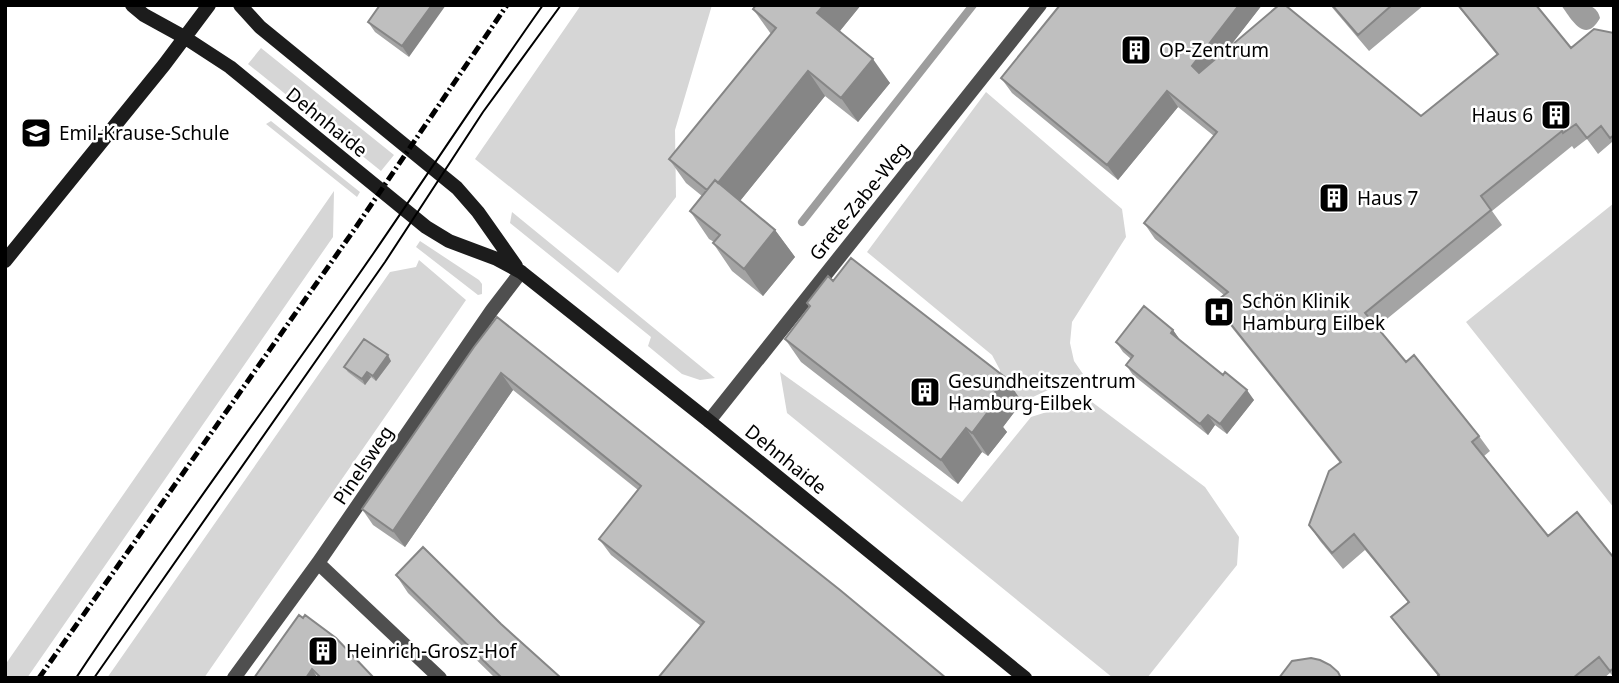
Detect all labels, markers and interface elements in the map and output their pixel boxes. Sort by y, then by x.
building icon: OP-Zentrum [1119,33,1153,67]
place label: OP-Zentrum [1159,37,1269,63]
street label: Dehnhaide [281,81,373,163]
building icon: Haus 6 [1539,98,1573,132]
place label: Haus 6 [1472,102,1533,128]
school or university icon: Emil-Krause-Schule [19,116,53,150]
place label: Emil-Krause-Schule [59,120,229,146]
street label: Grete-Zabe-Weg [803,136,915,266]
building icon: Haus 7 [1317,181,1351,215]
place label: Haus 7 [1357,185,1418,211]
place label: Schön Klinik Hamburg Eilbek [1242,288,1385,336]
hospital icon: Schön Klinik Hamburg Eilbek [1202,295,1236,329]
place label: Gesundheitszentrum Hamburg-Eilbek [948,368,1136,416]
building icon: Gesundheitszentrum Hamburg-Eilbek [908,375,942,409]
street label: Dehnhaide [740,418,832,500]
street label: Pinelsweg [327,420,399,510]
building icon: Heinrich-Grosz-Hof [306,634,340,668]
place label: Heinrich-Grosz-Hof [346,638,518,664]

